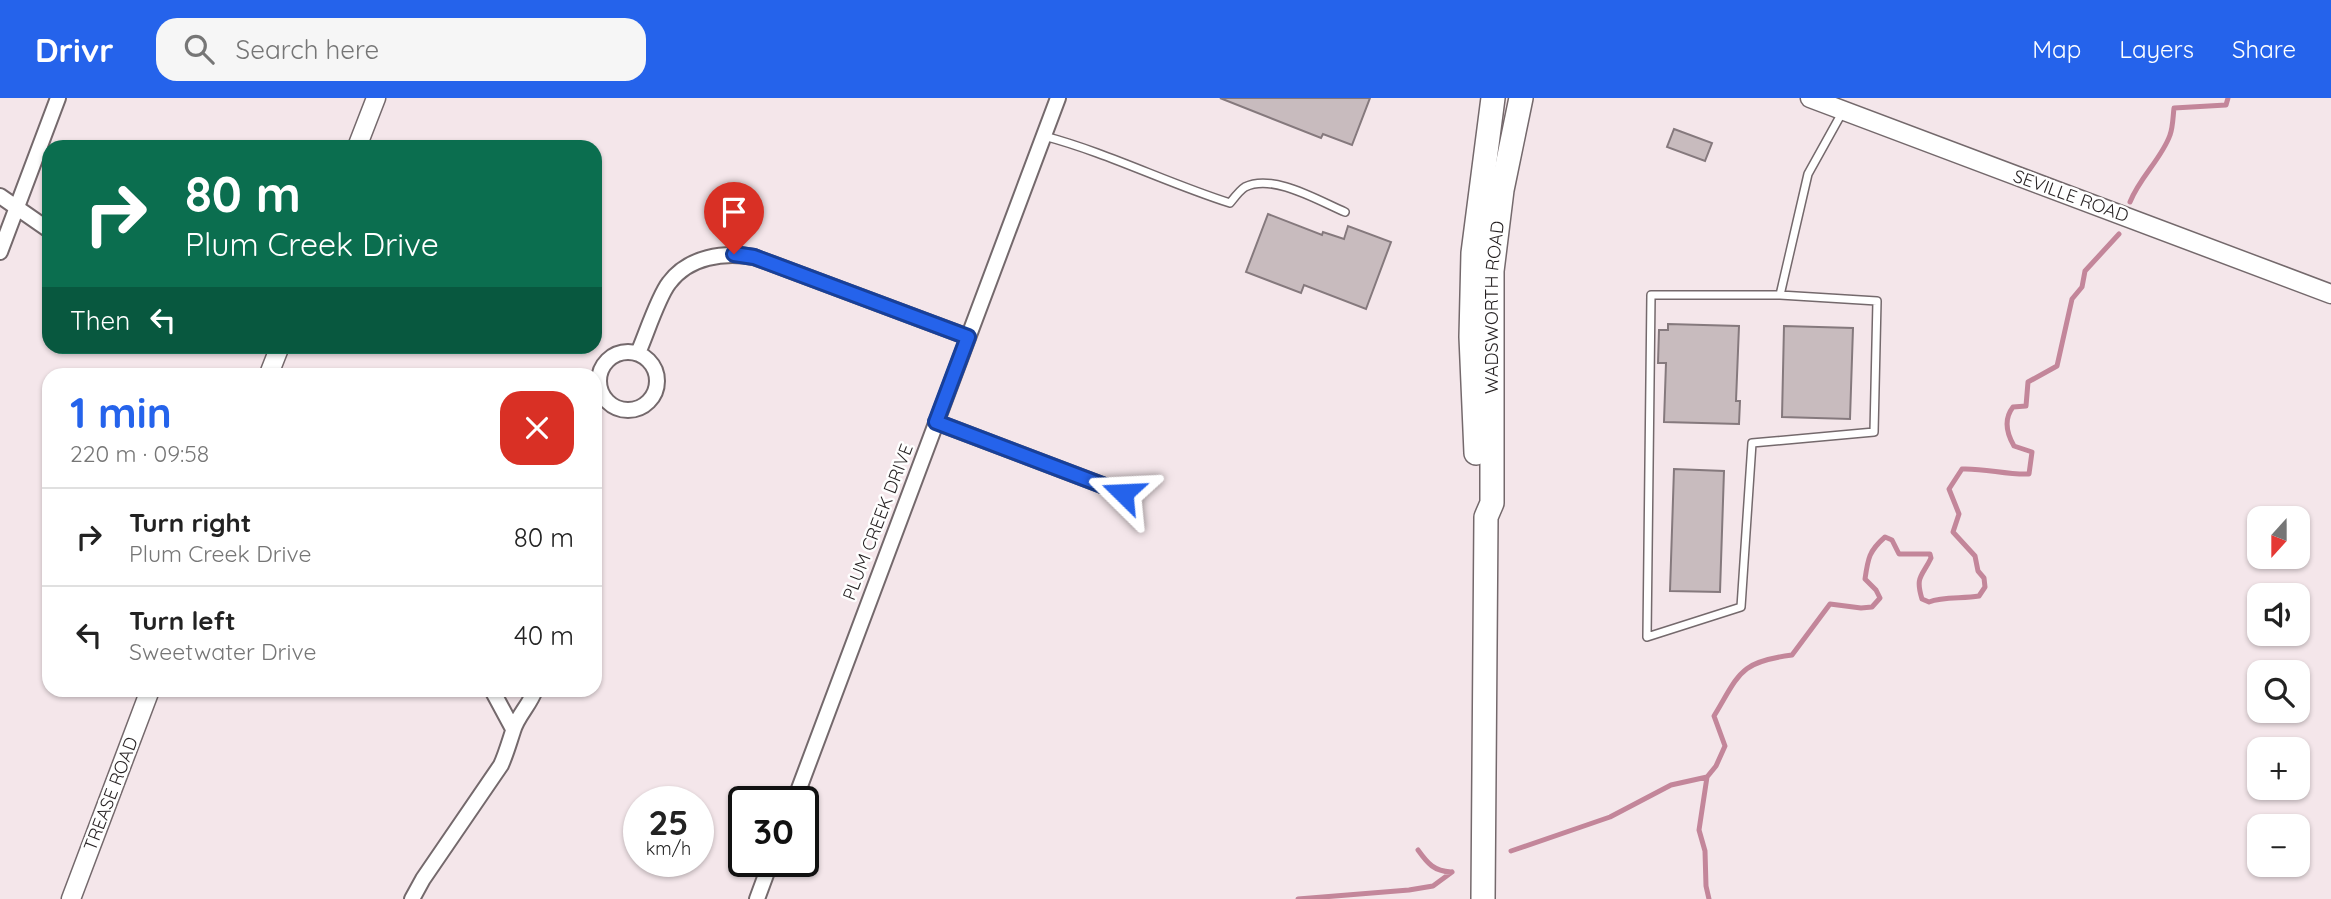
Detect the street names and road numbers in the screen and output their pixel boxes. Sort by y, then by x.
street label: SEVILLE ROAD [2010,164,2132,227]
street label: WADSWORTH ROAD [1480,219,1509,394]
street label: PLUM CREEK DRIVE [837,440,918,603]
street label: TREASE ROAD [78,734,143,854]

